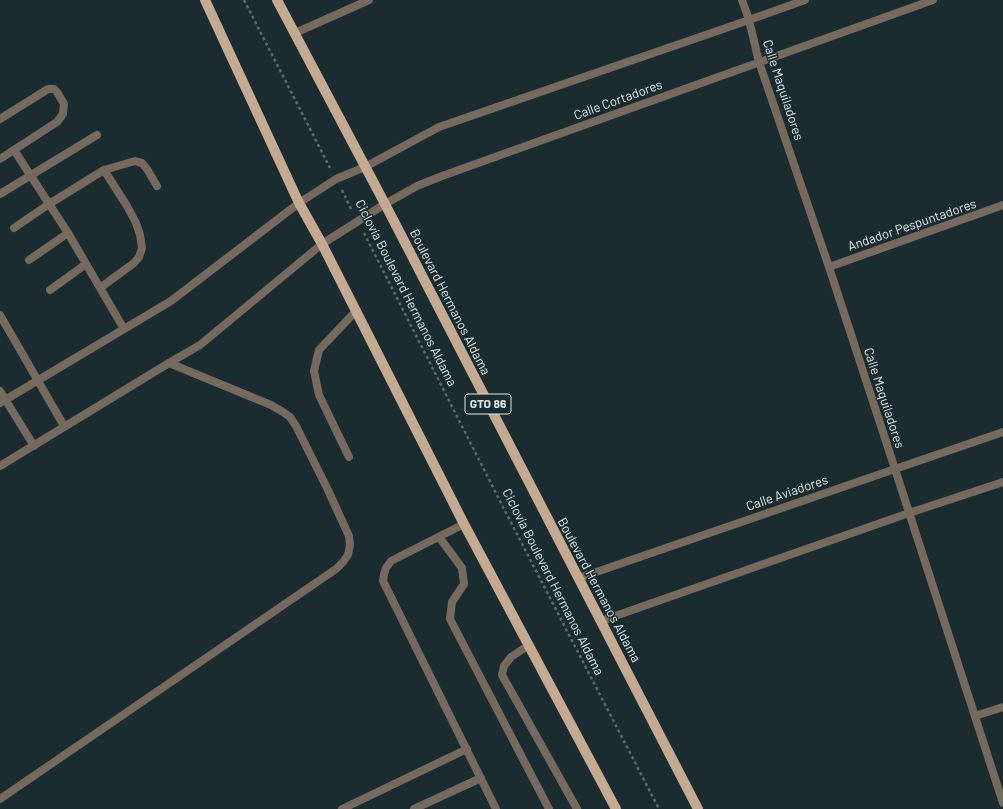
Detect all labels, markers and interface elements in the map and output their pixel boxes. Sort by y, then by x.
street label: Calle Maquiladores [759,38,807,142]
street label: Calle Cortadores [572,77,664,123]
street label: Andador Pespuntadores [846,196,978,254]
street label: Ciclovía Boulevard Hermanos Aldama [352,197,460,389]
street label: Boulevard Hermanos Aldama [406,227,494,377]
street label: Calle Maquiladores [860,346,908,450]
road number: GTO 86 [465,394,511,414]
street label: Calle Aviadores [744,472,830,514]
street label: Ciclovía Boulevard Hermanos Aldama [499,486,607,678]
street label: Boulevard Hermanos Aldama [554,515,644,665]

